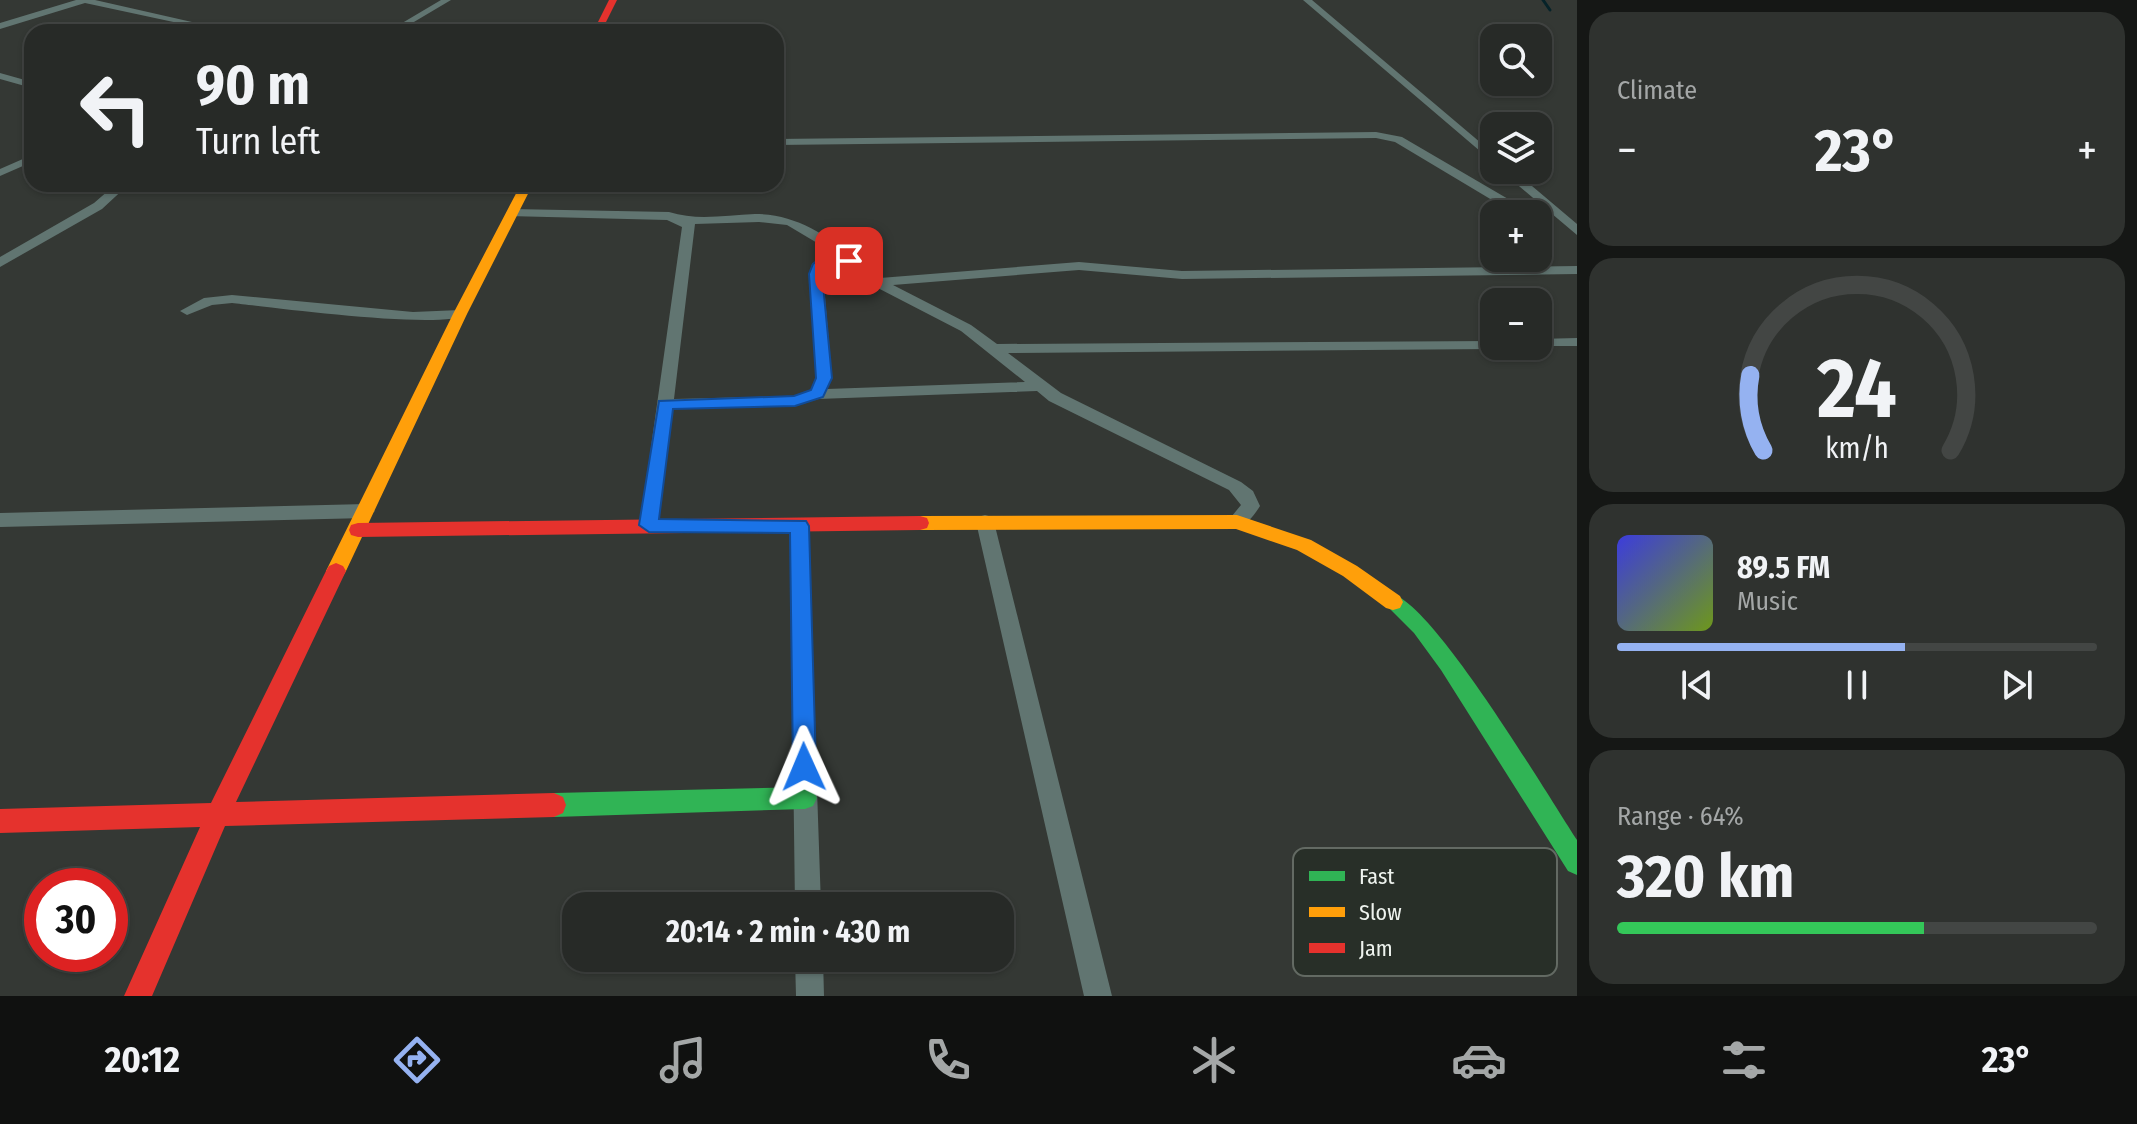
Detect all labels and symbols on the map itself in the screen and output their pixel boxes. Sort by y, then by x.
pin [815,227,883,295]
position arrow [762,725,846,809]
legend [1293,848,1557,976]
text: Fast [1359,863,1395,890]
speed limit sign: 30 [24,868,128,972]
text: Slow [1359,899,1402,926]
text: Jam [1359,935,1393,962]

